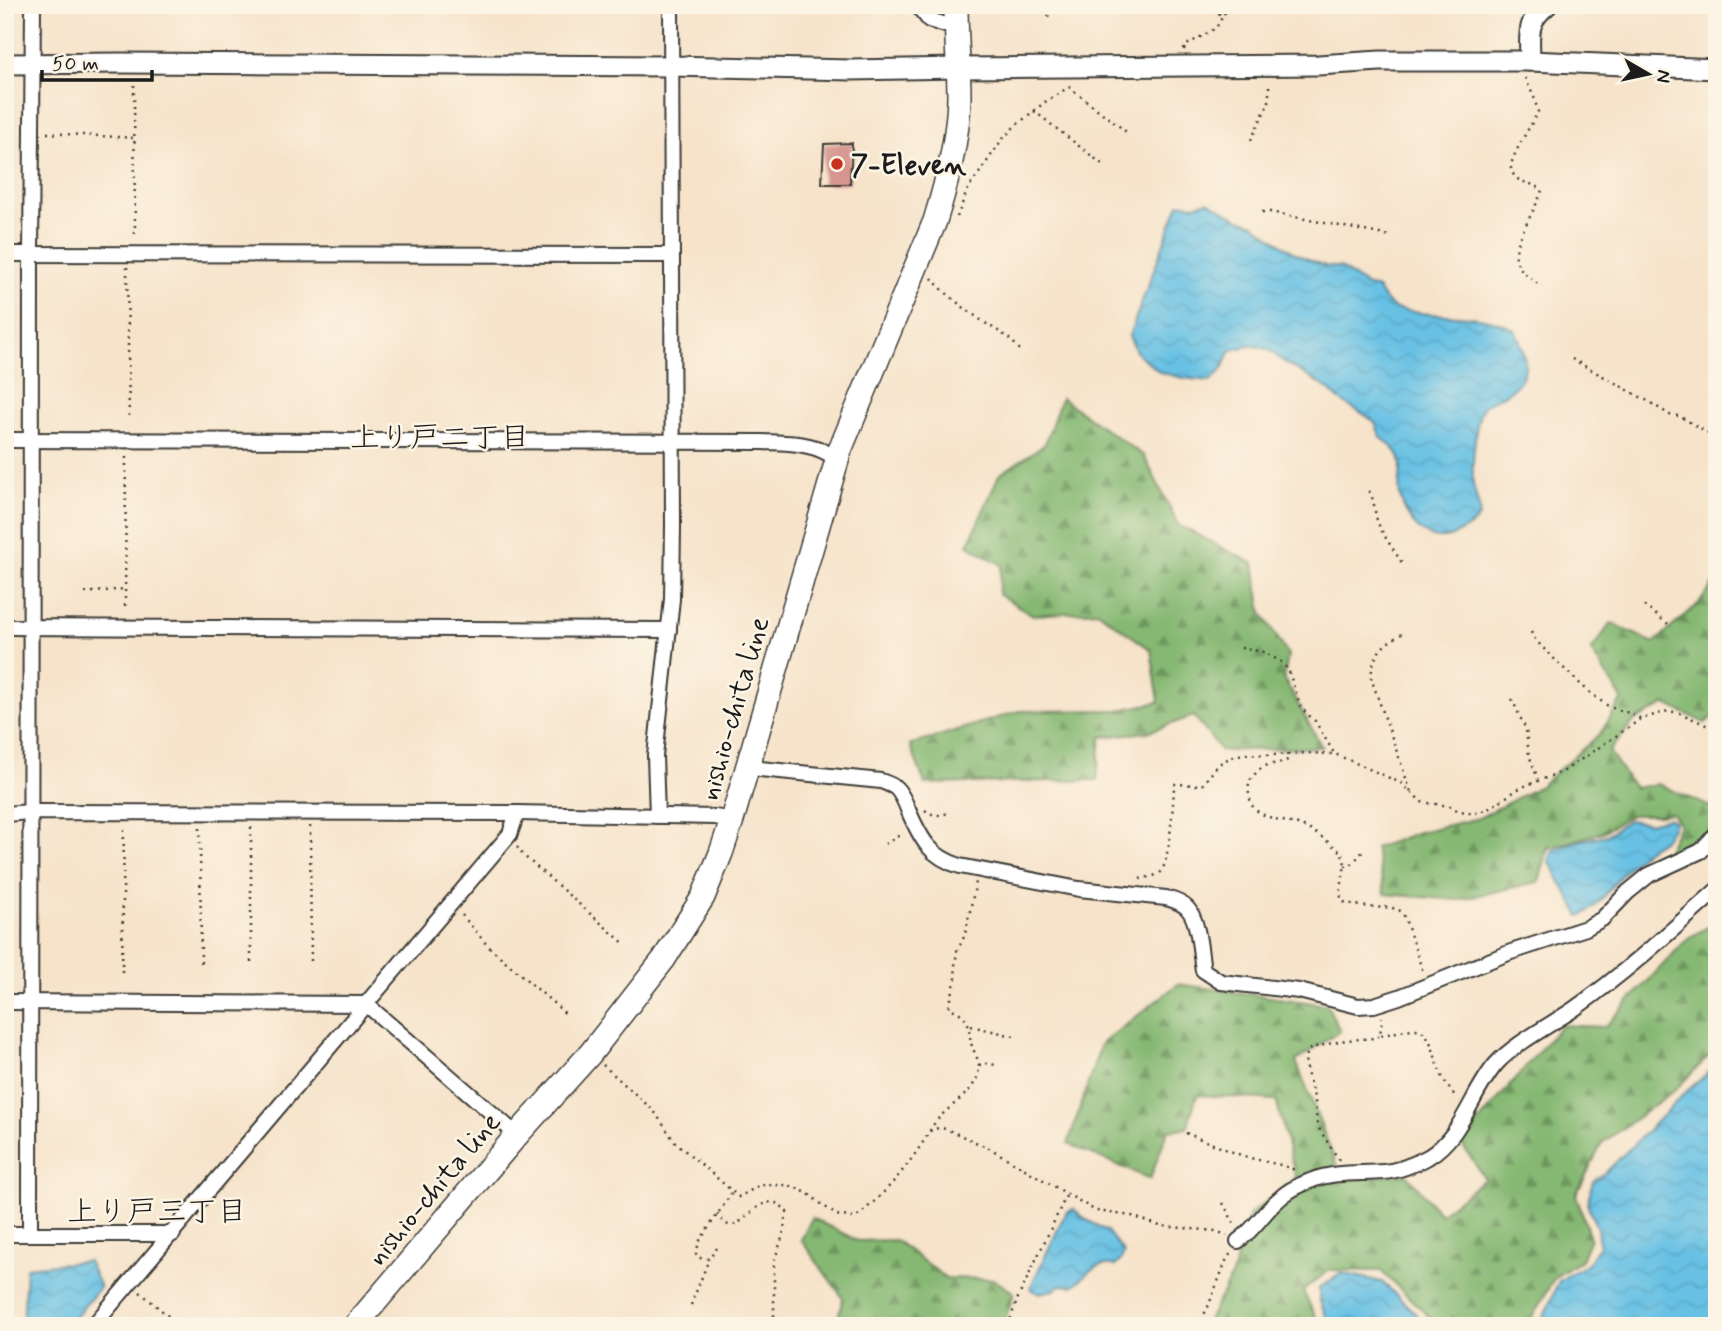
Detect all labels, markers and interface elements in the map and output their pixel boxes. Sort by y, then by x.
scale bar [42,38,152,82]
north arrow [1614,38,1684,108]
text: 50 m [52,50,99,78]
text: N [1650,68,1677,85]
place label: 7-Eleven [851,148,967,185]
marker: 7-Eleven [829,156,845,172]
district label: 上り戸二丁目 [350,419,530,458]
street label: nishio-chita line [692,613,779,805]
street label: nishio-chita line [360,1105,510,1274]
district label: 上り戸三丁目 [67,1193,247,1232]

